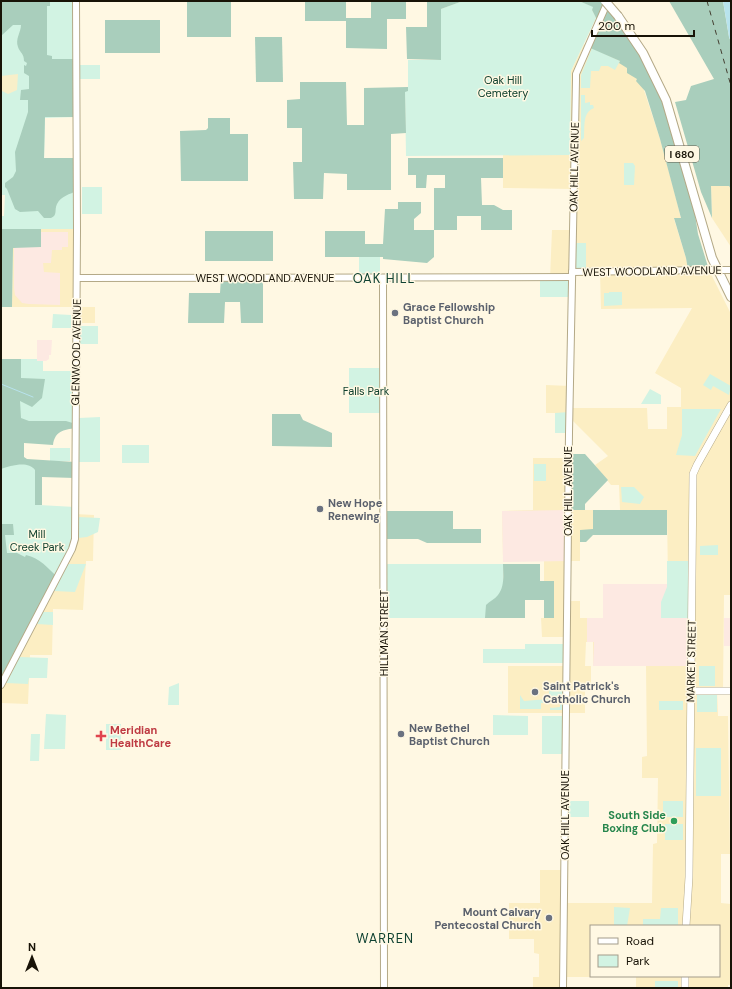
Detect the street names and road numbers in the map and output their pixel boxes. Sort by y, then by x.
street label: OAK HILL AVENUE [566,122,582,212]
road number: I 680 [665,146,699,162]
street label: WEST WOODLAND AVENUE [582,263,722,279]
street label: WEST WOODLAND AVENUE [195,271,335,285]
street label: GLENWOOD AVENUE [68,299,84,405]
street label: OAK HILL AVENUE [561,446,575,536]
street label: HILLMAN STREET [377,590,391,676]
street label: MARKET STREET [683,620,699,702]
street label: OAK HILL AVENUE [558,770,572,860]

